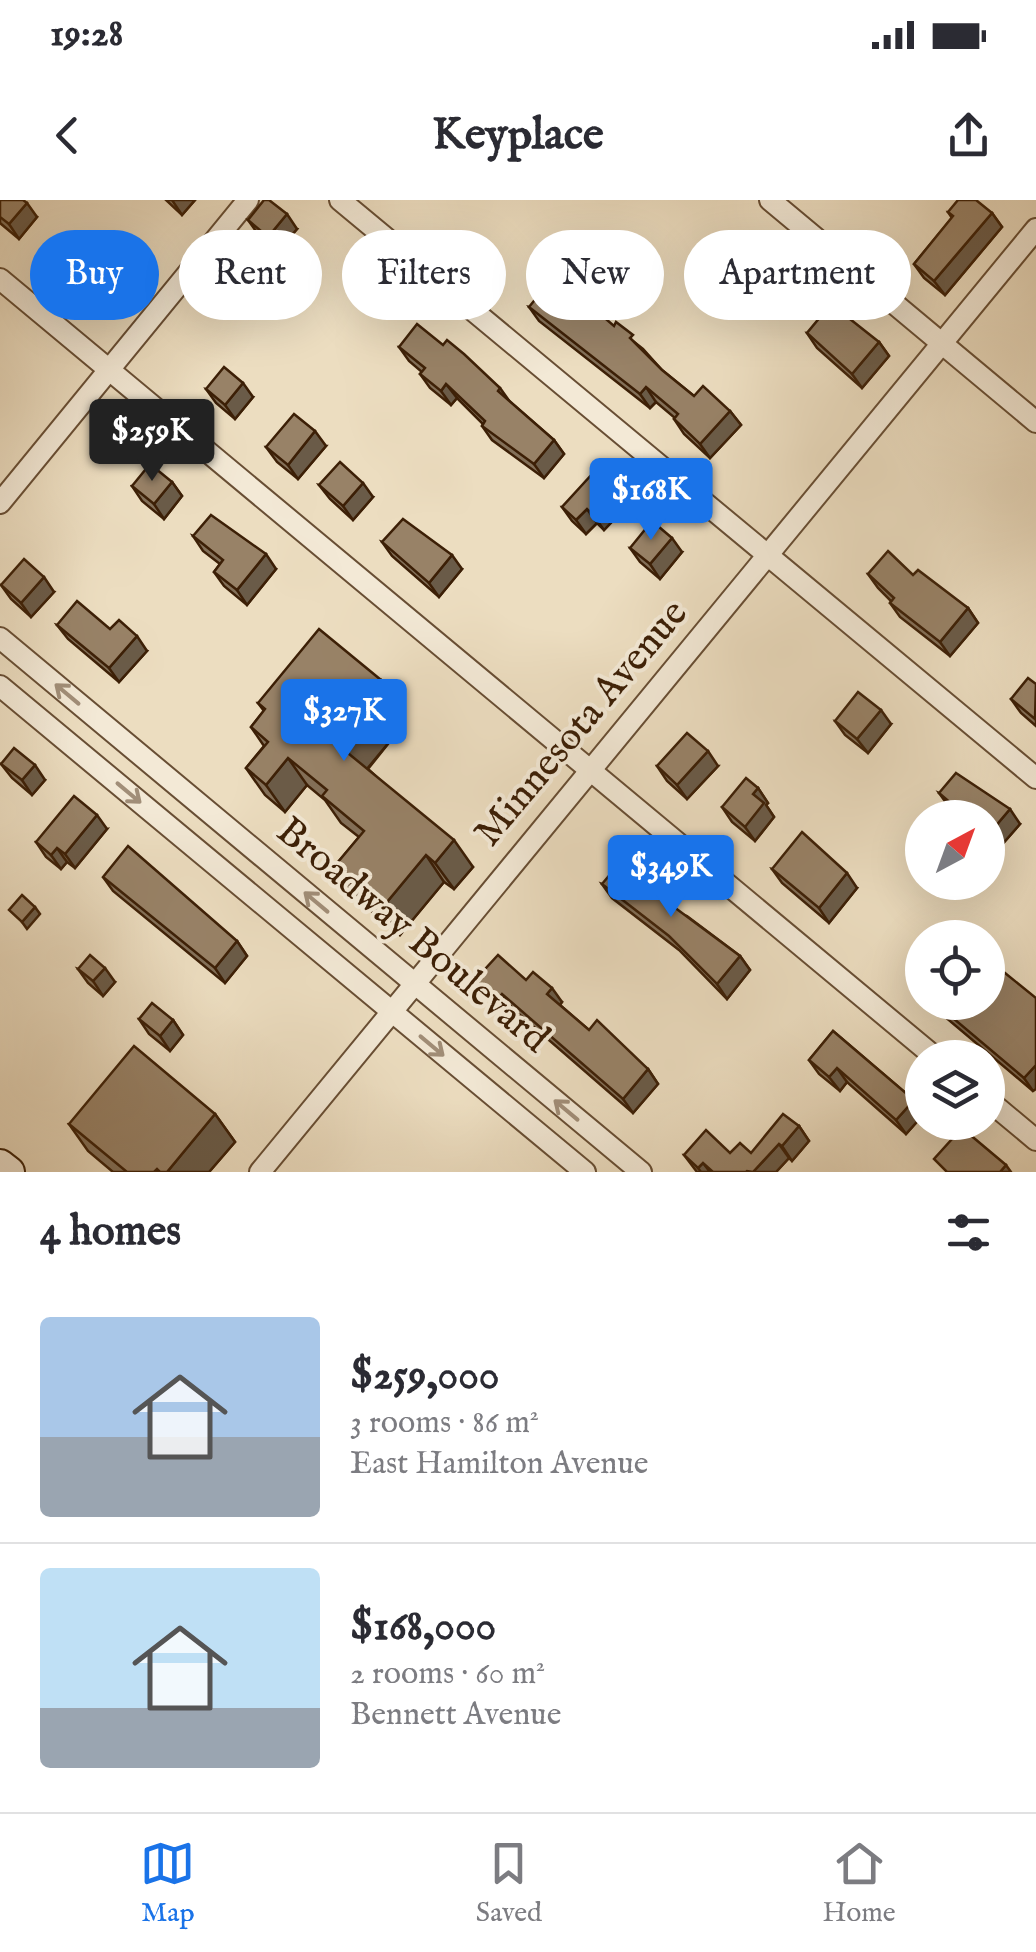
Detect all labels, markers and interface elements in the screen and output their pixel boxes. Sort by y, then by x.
text: 19:28 [50,11,124,59]
text: Keyplace [432,107,604,164]
icon: back [40,108,95,163]
icon: share [941,108,996,163]
chip: Buy [30,230,159,320]
chip: Rent [179,230,322,320]
chip: Filters [342,230,506,320]
chip: New [526,230,664,320]
chip: Apartment [684,230,911,320]
pin: $259K [82,399,222,484]
text: $259K [111,411,193,452]
pin: $168K [581,458,721,543]
text: $168K [612,470,690,511]
street label: Minnesota Avenue [464,590,700,858]
pin: $327K [274,679,414,764]
one-way arrow [54,683,80,705]
text: $327K [303,691,385,732]
one-way arrow [115,782,141,804]
north arrow [905,800,1005,900]
map controls [905,800,1005,1140]
street label: Broadway Boulevard [265,807,560,1066]
pin: $349K [601,835,741,920]
text: $349K [630,847,712,888]
one-way arrow [304,891,330,913]
button: locate [905,920,1005,1020]
one-way arrow [419,1035,445,1057]
button: layers [905,1040,1005,1140]
one-way arrow [554,1099,580,1121]
icon: filters [941,1205,996,1260]
text: 4 homes [40,1206,181,1259]
text: $259,000 [350,1350,499,1403]
icon: home [120,1357,240,1477]
text: 3 rooms · 86 m² [350,1403,539,1444]
text: East Hamilton Avenue [350,1444,648,1485]
text: $168,000 [350,1601,496,1654]
icon: home [120,1608,240,1728]
text: 2 rooms · 60 m² [350,1654,545,1695]
text: Bennett Avenue [350,1695,561,1736]
tab: Map [140,1836,195,1931]
tab: Saved [476,1836,542,1931]
tab: Home [823,1836,896,1931]

